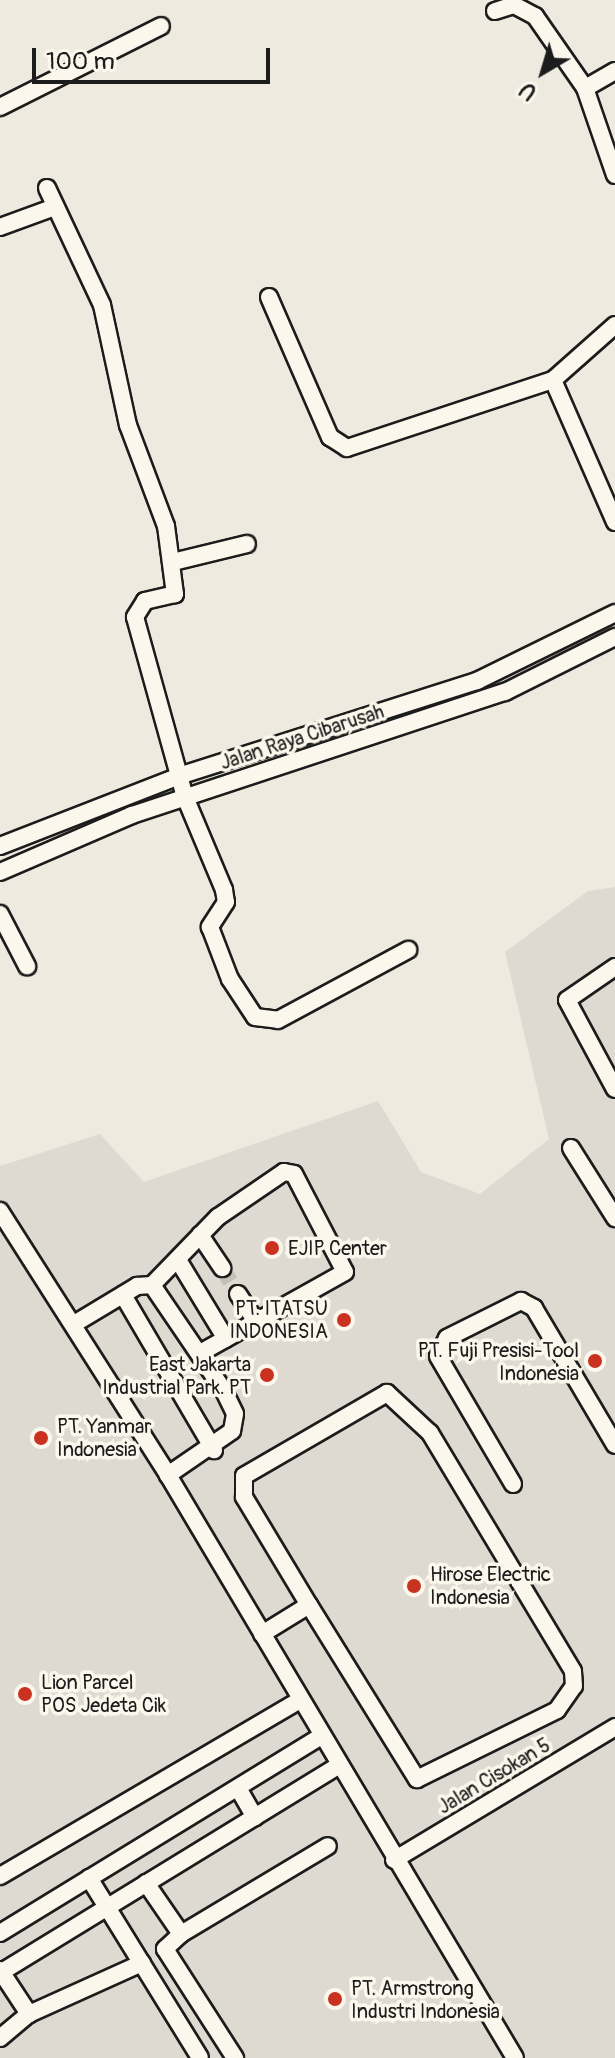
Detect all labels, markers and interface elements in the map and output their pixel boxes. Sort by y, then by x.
scale bar [36,32,274,82]
north arrow [503,32,583,112]
text: 100 m [46,47,115,76]
text: U [514,75,543,106]
street label: Jalan Raya Cibarusah [217,699,387,775]
place label: EJIP Center [288,1236,387,1260]
marker: EJIP Center [263,1239,281,1257]
place label: PT. ITATSU INDONESIA [229,1296,328,1343]
marker: PT. ITATSU INDONESIA [335,1311,353,1329]
place label: PT. Fuji Presisi-Tool Indonesia [418,1338,579,1385]
place label: East Jakarta Industrial Park. PT [102,1352,251,1399]
marker: PT. Fuji Presisi-Tool Indonesia [586,1352,604,1370]
marker: East Jakarta Industrial Park. PT [258,1366,276,1384]
place label: PT. Yanmar Indonesia [57,1414,151,1461]
marker: PT. Yanmar Indonesia [32,1429,50,1447]
place label: Hirose Electric Indonesia [430,1562,551,1609]
marker: Hirose Electric Indonesia [405,1577,423,1595]
place label: Lion Parcel POS Jedeta Cik [41,1670,166,1717]
marker: Lion Parcel POS Jedeta Cik [16,1685,34,1703]
street label: Jalan Cisokan 5 [433,1733,555,1819]
place label: PT. Armstrong Industri Indonesia [351,1976,500,2023]
marker: PT. Armstrong Industri Indonesia [326,1990,344,2008]

